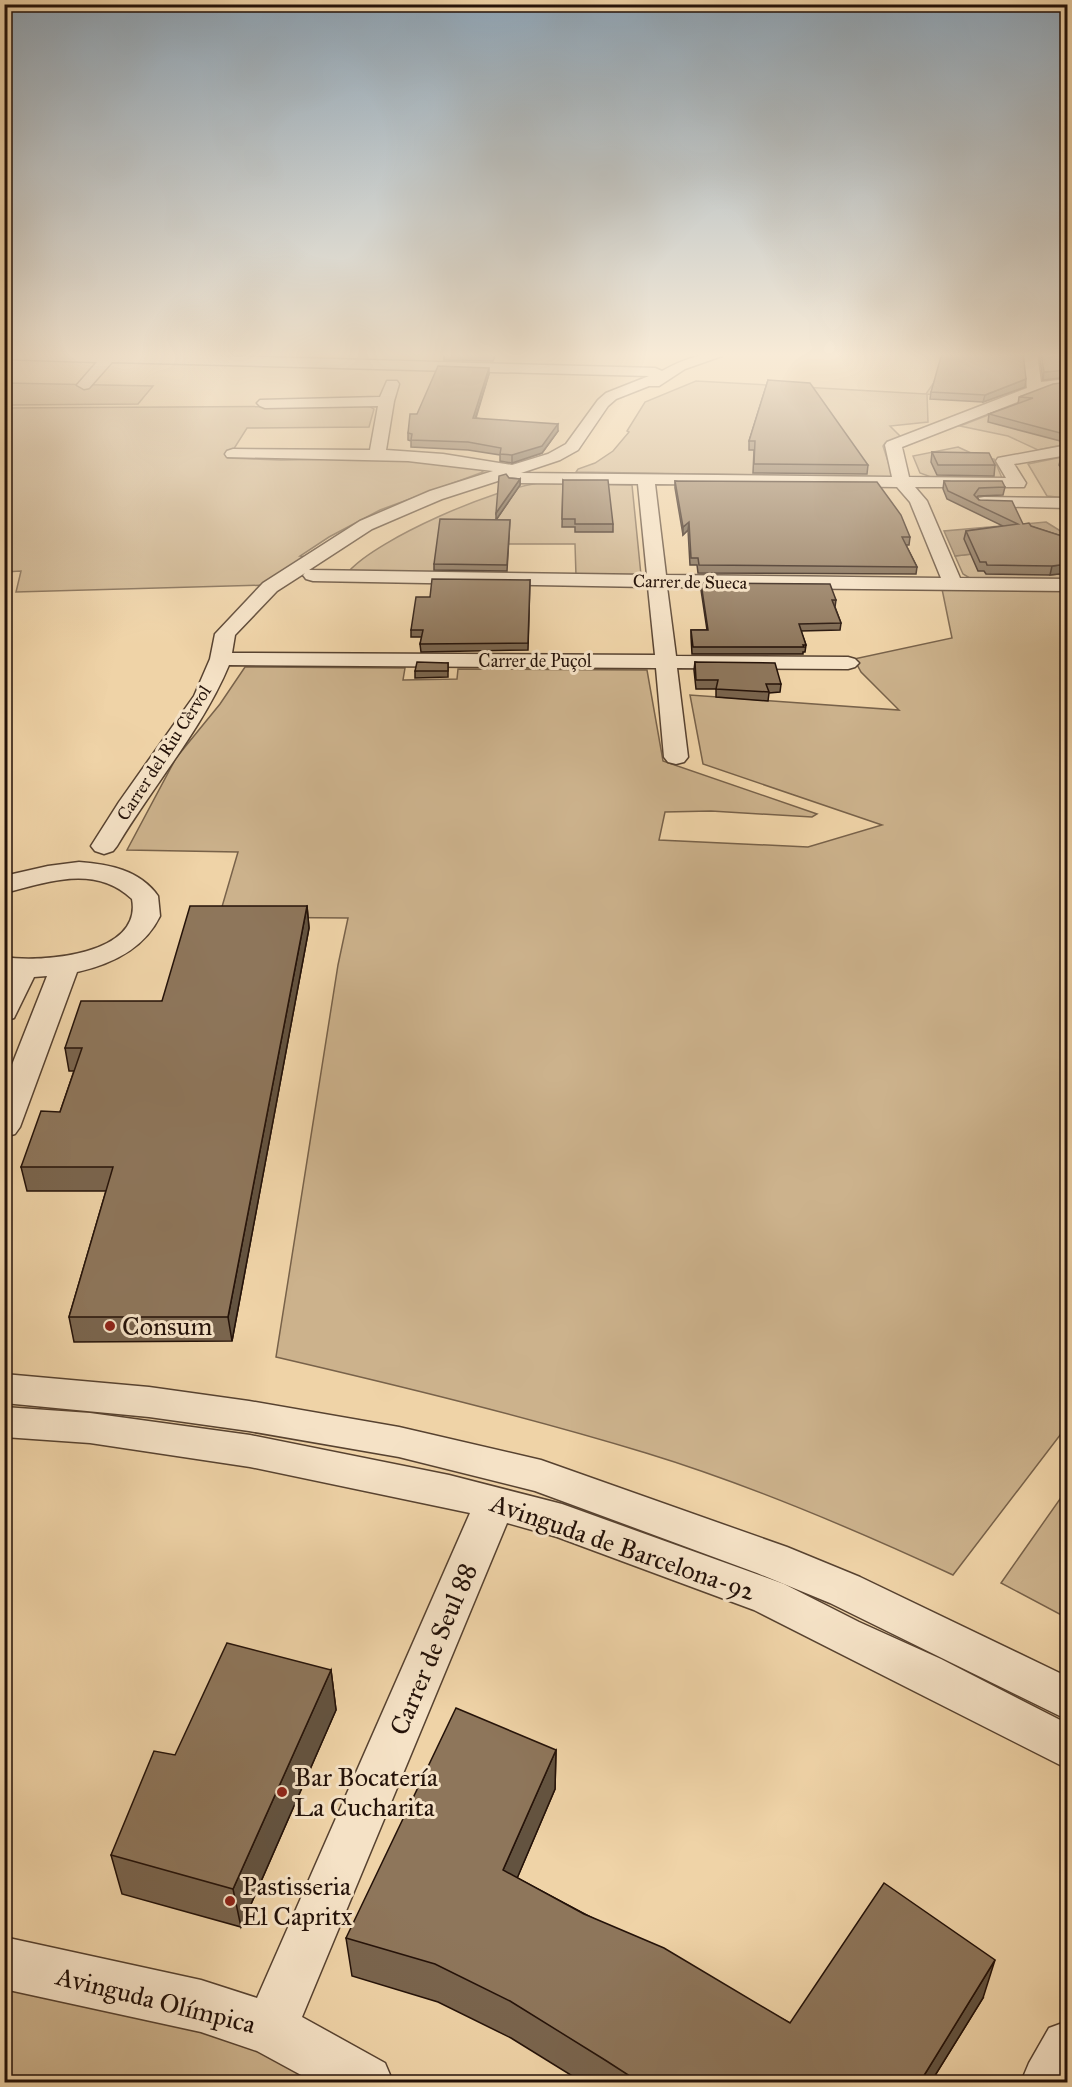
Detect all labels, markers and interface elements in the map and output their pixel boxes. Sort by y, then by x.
street label: Carrer de Sueca [633,570,748,594]
street label: Carrer de Puçol [478,650,592,672]
street label: Carrer del Riu Cèrvol [112,681,216,825]
place label: Consum [122,1310,212,1342]
marker: Consum [103,1319,117,1333]
street label: Avinguda de Barcelona-92 [485,1486,760,1607]
street label: Carrer de Seul 88 [382,1558,484,1740]
place label: Bar Bocatería La Cucharita [294,1761,438,1823]
marker: Bar Bocatería La Cucharita [275,1785,289,1799]
place label: Pastisseria El Capritx [242,1870,353,1932]
marker: Pastisseria El Capritx [223,1894,237,1908]
street label: Avinguda Olímpica [52,1960,259,2040]

